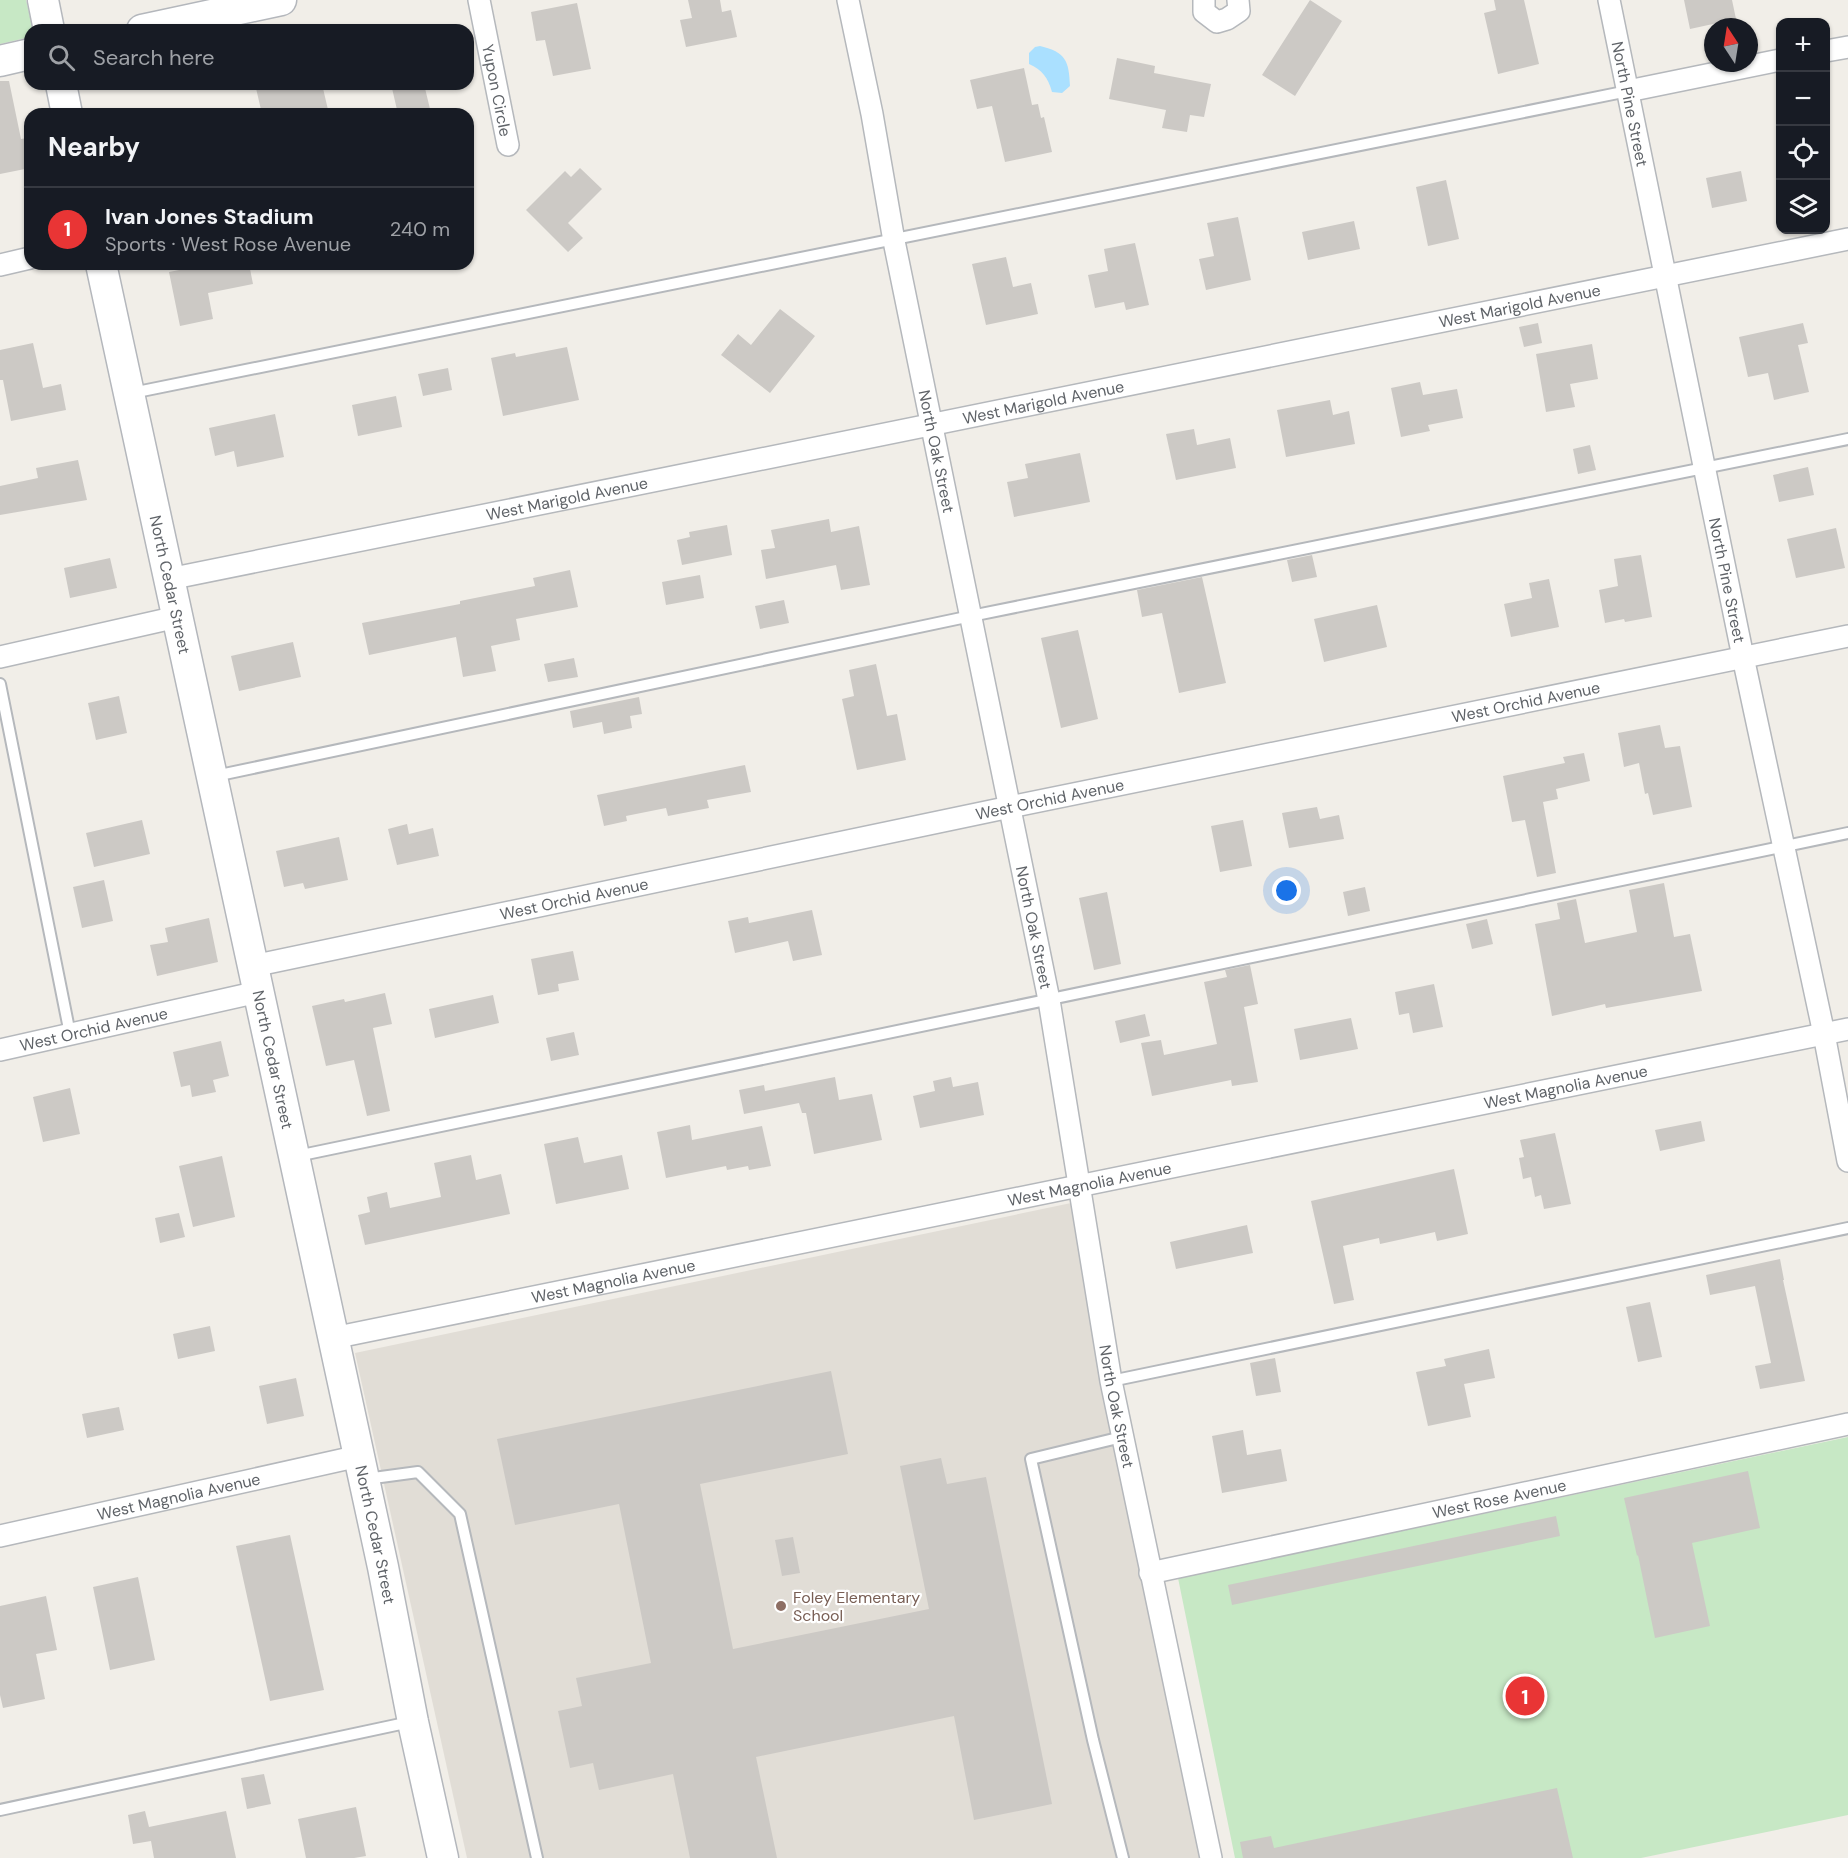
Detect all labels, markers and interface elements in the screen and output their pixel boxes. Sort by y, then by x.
north arrow [1704,18,1758,72]
map controls [1776,18,1830,234]
button: + [1776,18,1830,72]
search box [24,24,474,90]
street label: North Pine Street [1607,39,1653,168]
icon: search [45,41,78,74]
street label: Yupon Circle [478,42,517,138]
text: Search here [93,43,214,72]
button: − [1776,72,1830,126]
button: locate [1776,126,1830,180]
text: Nearby [48,130,140,164]
button: layers [1776,180,1830,234]
text: Ivan Jones Stadium [105,202,314,231]
text: 1 [64,216,71,242]
text: 240 m [390,216,450,242]
text: Sports · West Rose Avenue [105,231,351,257]
street label: West Marigold Avenue [1437,279,1602,332]
street label: West Marigold Avenue [961,375,1126,429]
street label: North Oak Street [914,388,960,515]
street label: West Marigold Avenue [484,472,650,525]
street label: North Cedar Street [145,513,196,656]
street label: North Pine Street [1704,516,1750,645]
street label: West Orchid Avenue [1450,676,1602,727]
street label: West Orchid Avenue [974,774,1126,824]
street label: North Oak Street [1011,864,1057,991]
street label: West Orchid Avenue [498,873,650,924]
your location [1272,876,1301,905]
street label: North Cedar Street [248,988,298,1131]
street label: West Orchid Avenue [18,1002,170,1056]
street label: West Magnolia Avenue [1482,1060,1649,1114]
street label: West Magnolia Avenue [1006,1157,1173,1211]
street label: West Magnolia Avenue [529,1254,697,1308]
street label: North Oak Street [1095,1343,1139,1470]
street label: North Cedar Street [351,1463,400,1606]
street label: West Magnolia Avenue [95,1468,262,1525]
street label: West Rose Avenue [1430,1474,1568,1523]
place label: Foley Elementary School [793,1587,920,1626]
marker: Foley Elementary School [774,1599,788,1613]
pin: 1 [1506,1674,1544,1718]

